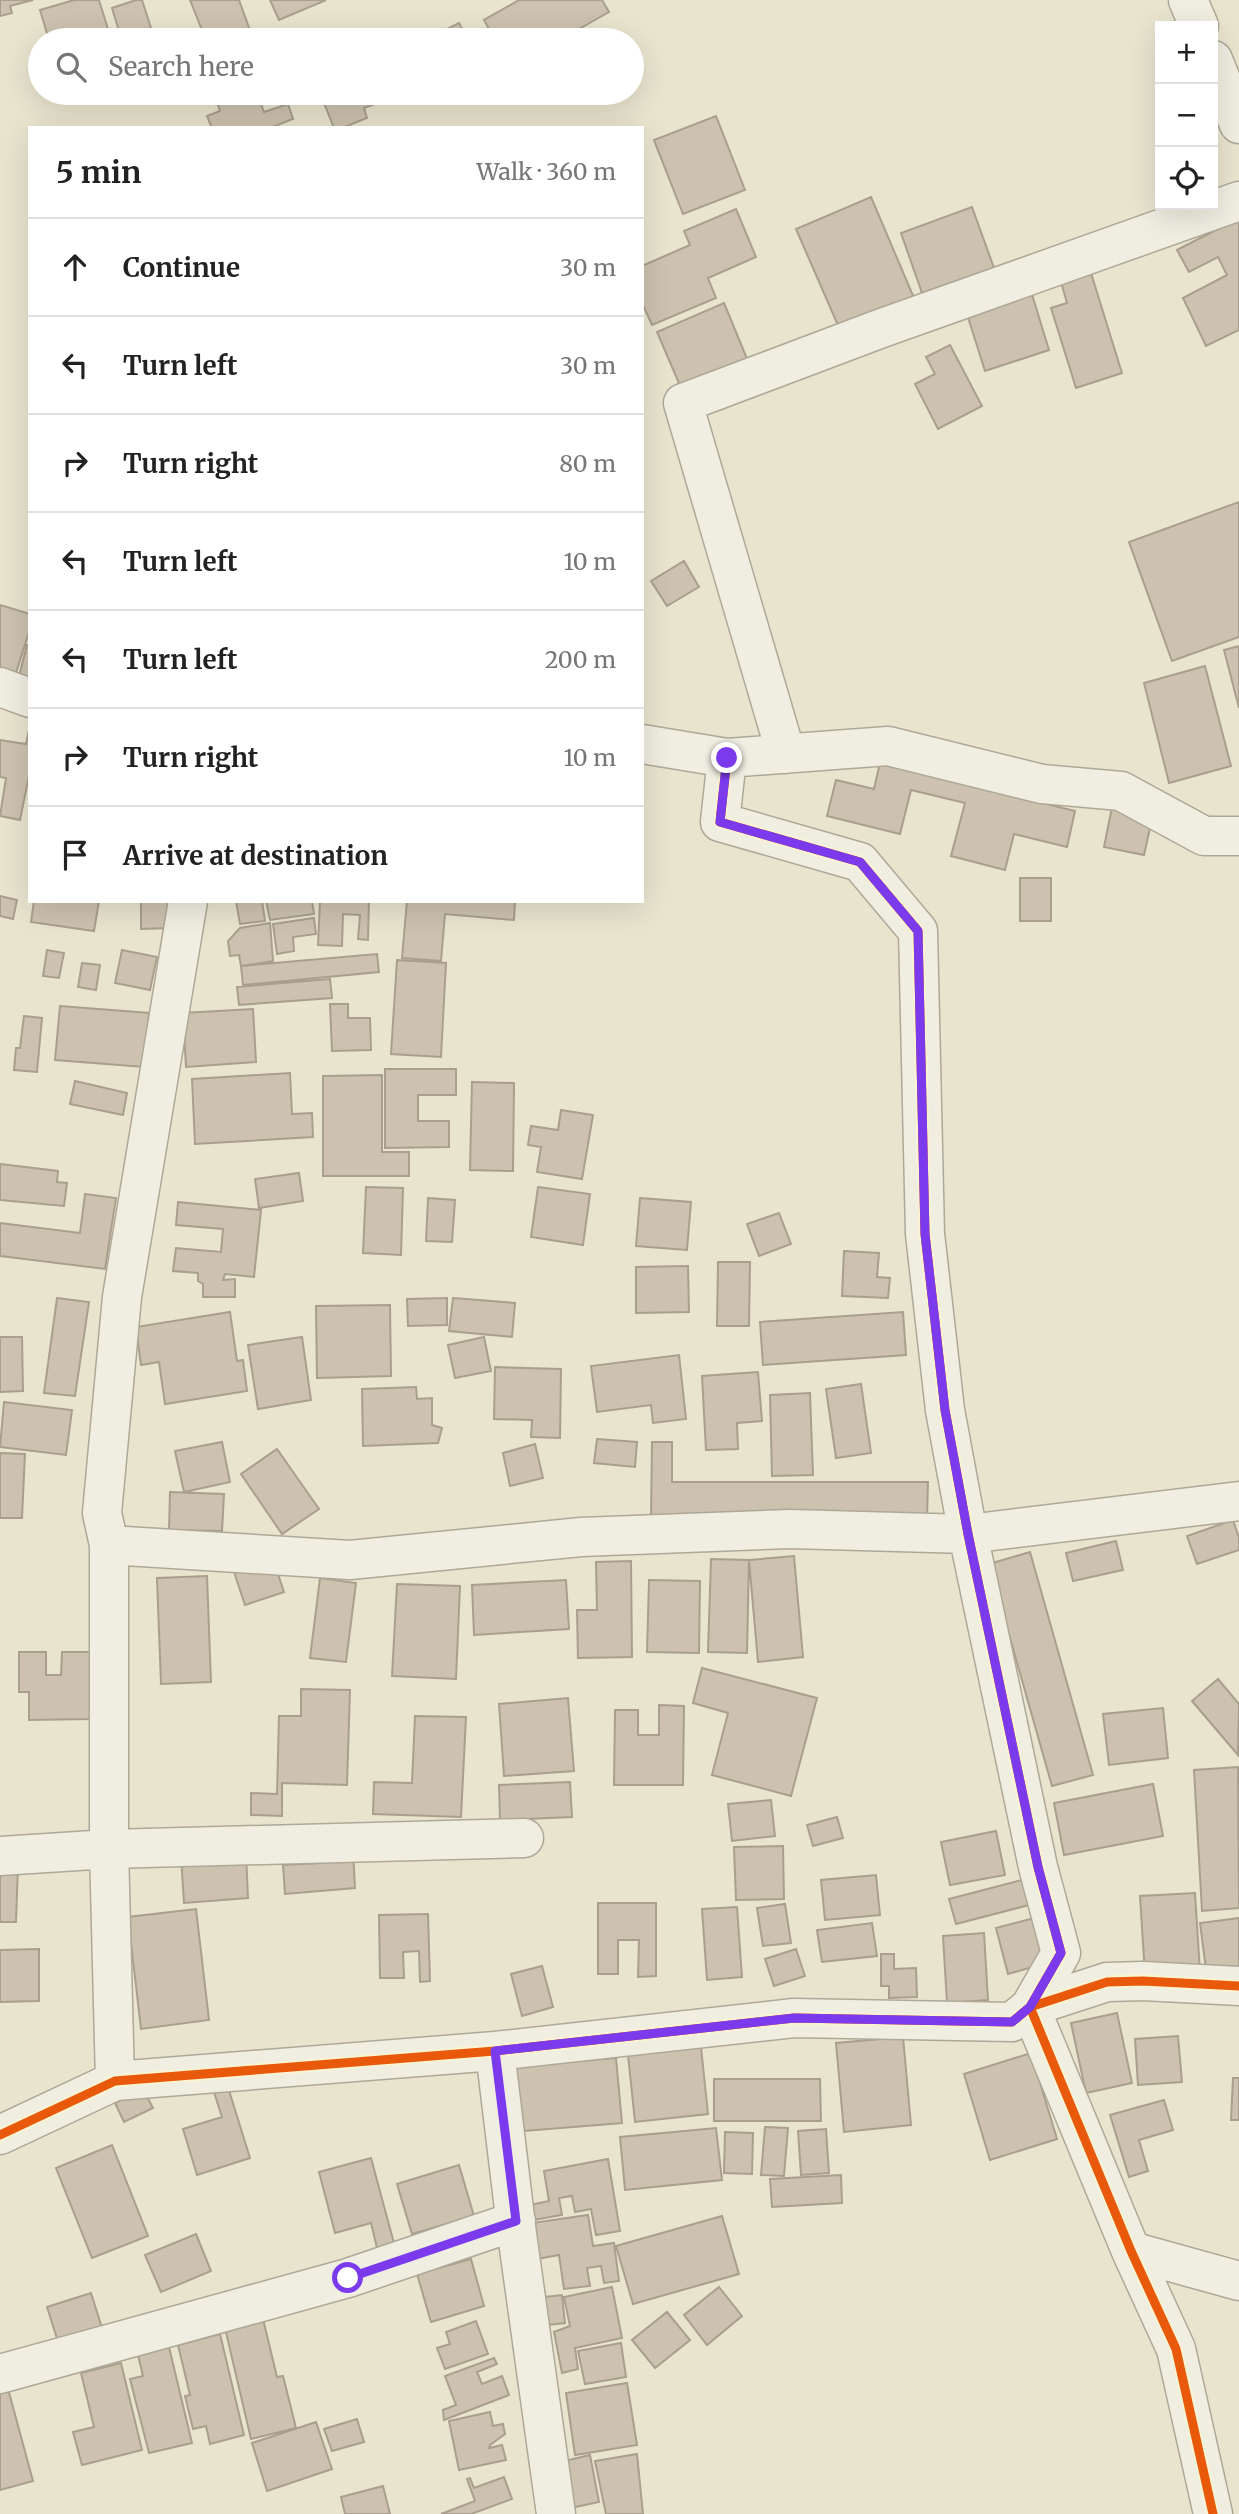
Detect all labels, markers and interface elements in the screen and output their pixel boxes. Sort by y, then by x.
map controls [1155,21,1218,210]
button: + [1155,21,1218,84]
search box [28,28,644,105]
icon: search [52,48,90,86]
text: Search here [108,50,254,83]
button: − [1155,84,1218,147]
button: locate [1155,147,1218,210]
text: 5 min [56,153,141,191]
text: Walk · 360 m [476,157,616,186]
icon: ahead [56,248,94,286]
text: Continue [123,251,240,284]
text: 30 m [560,253,616,282]
icon: left [56,346,94,384]
text: Turn left [123,349,237,382]
text: 30 m [560,351,616,380]
icon: right [56,444,94,482]
text: Turn right [123,447,258,480]
text: 80 m [559,449,616,478]
icon: left [56,542,94,580]
text: Turn left [123,545,237,578]
text: 10 m [563,547,616,576]
icon: left [56,640,94,678]
text: Turn left [123,643,237,676]
text: 200 m [545,645,616,674]
icon: right [56,738,94,776]
text: Turn right [123,741,258,774]
route end [711,742,742,773]
text: 10 m [563,743,616,772]
icon: arrive [56,836,94,874]
text: Arrive at destination [123,839,388,872]
route start [332,2262,363,2293]

